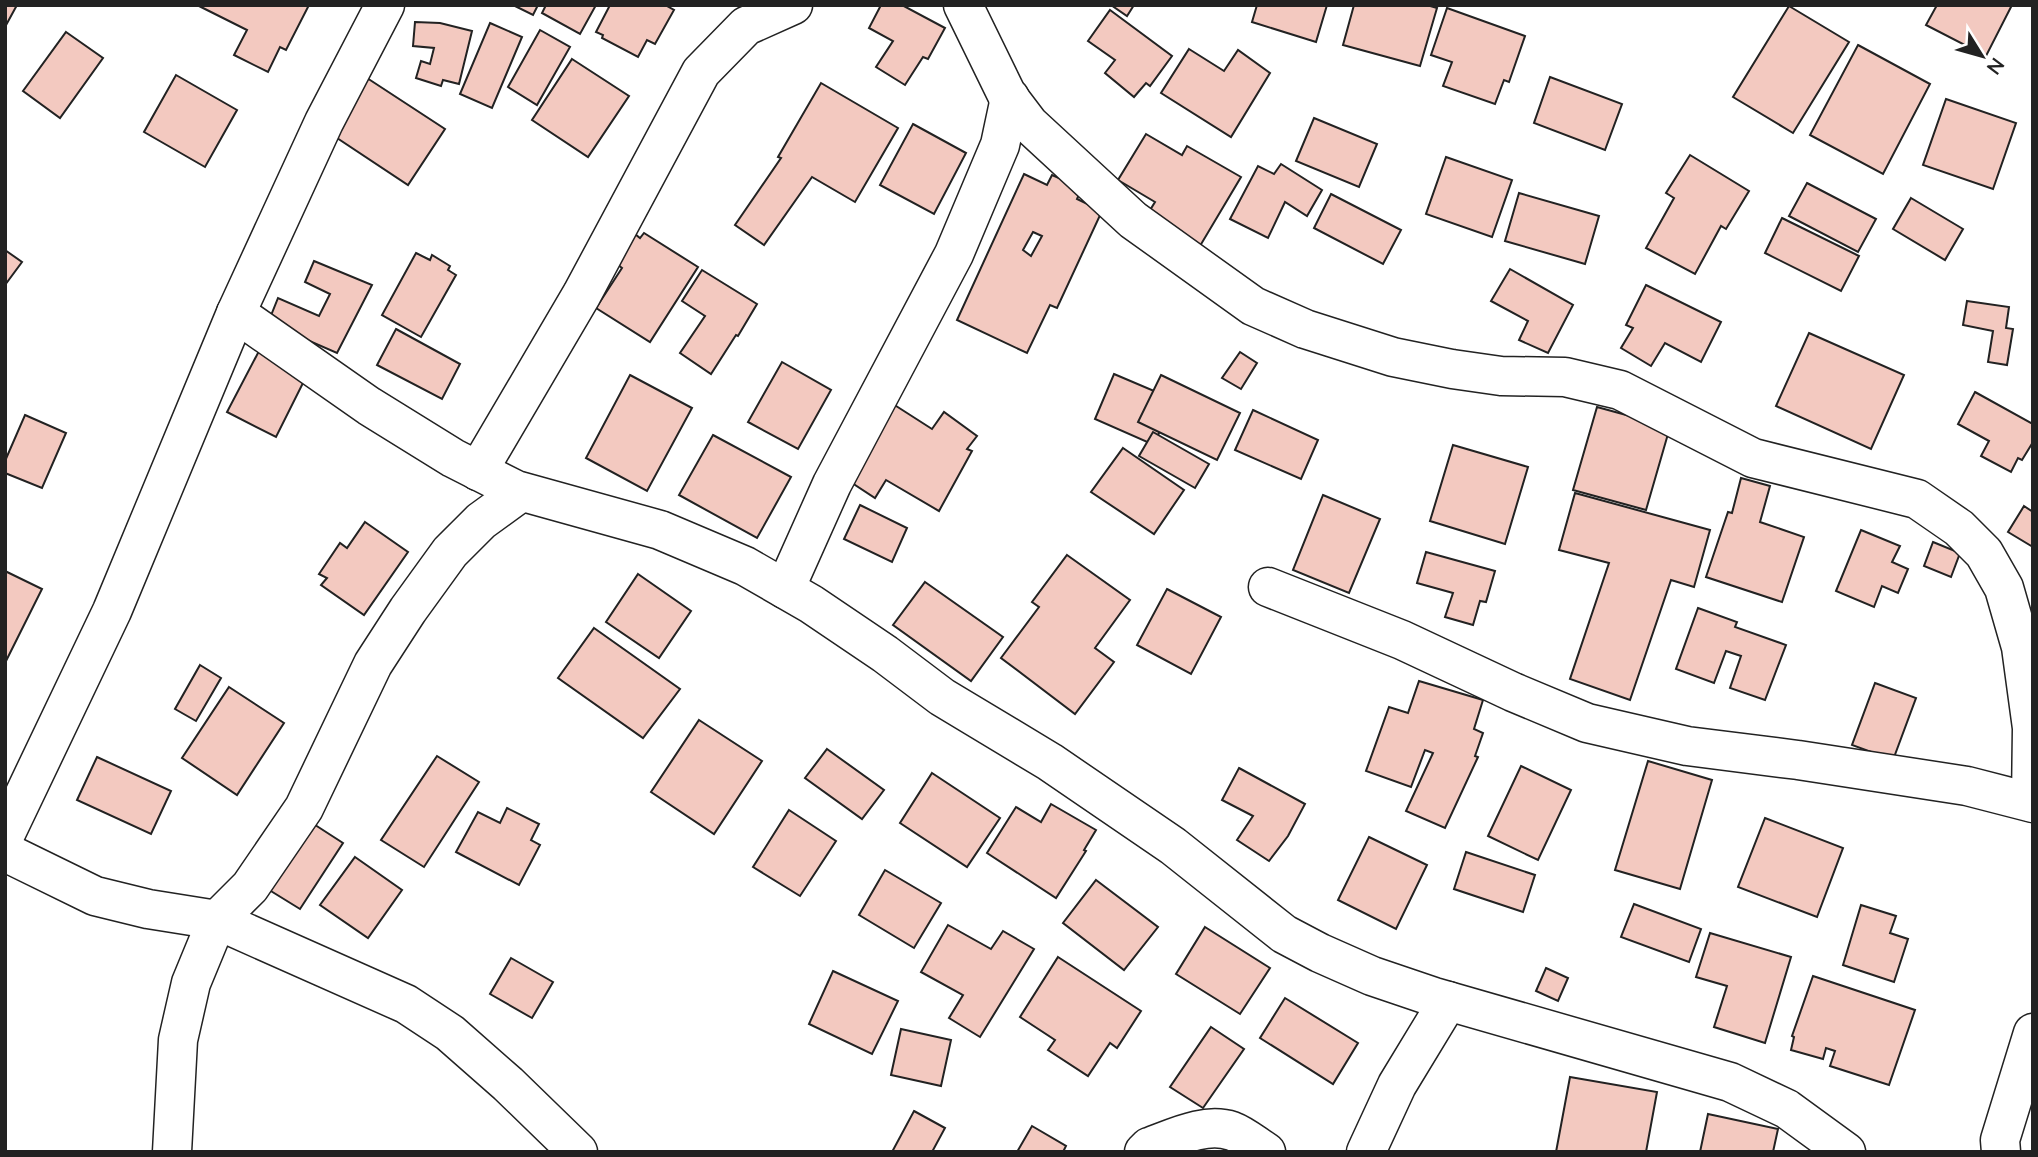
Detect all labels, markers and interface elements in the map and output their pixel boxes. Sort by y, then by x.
north arrow [1947,21,2017,91]
text: N [1982,54,2010,79]

